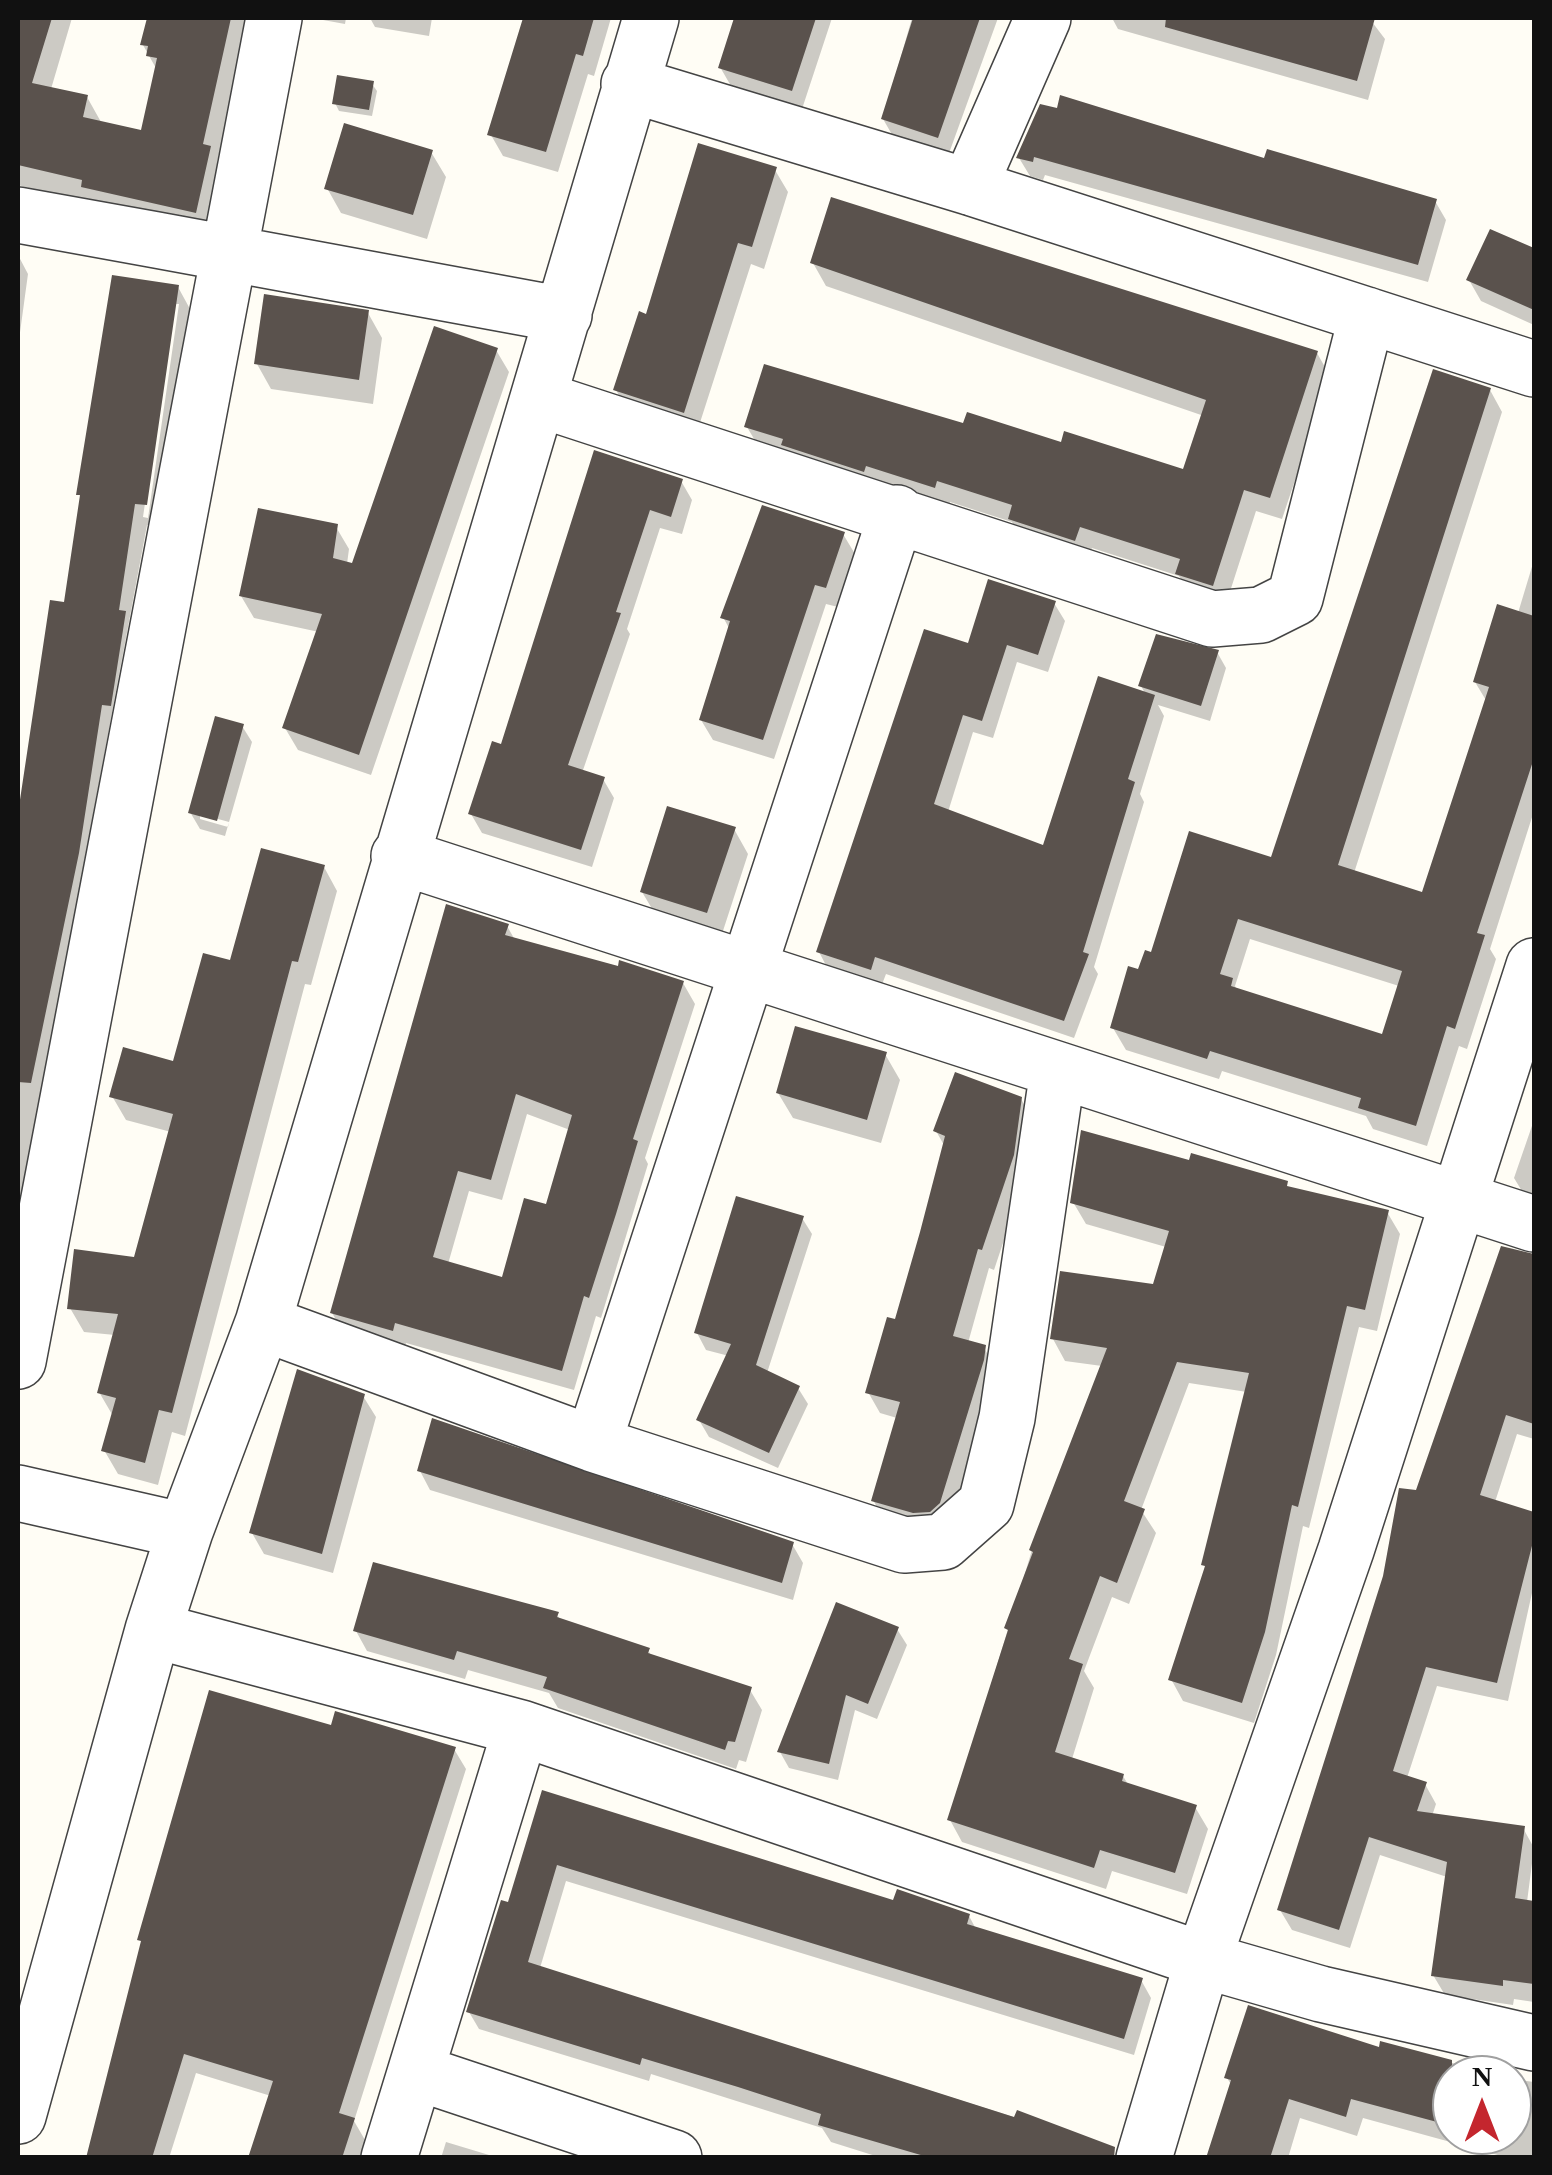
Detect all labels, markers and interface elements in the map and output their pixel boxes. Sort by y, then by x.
north arrow [1432,2055,1532,2155]
text: N [1472,2061,1492,2092]

